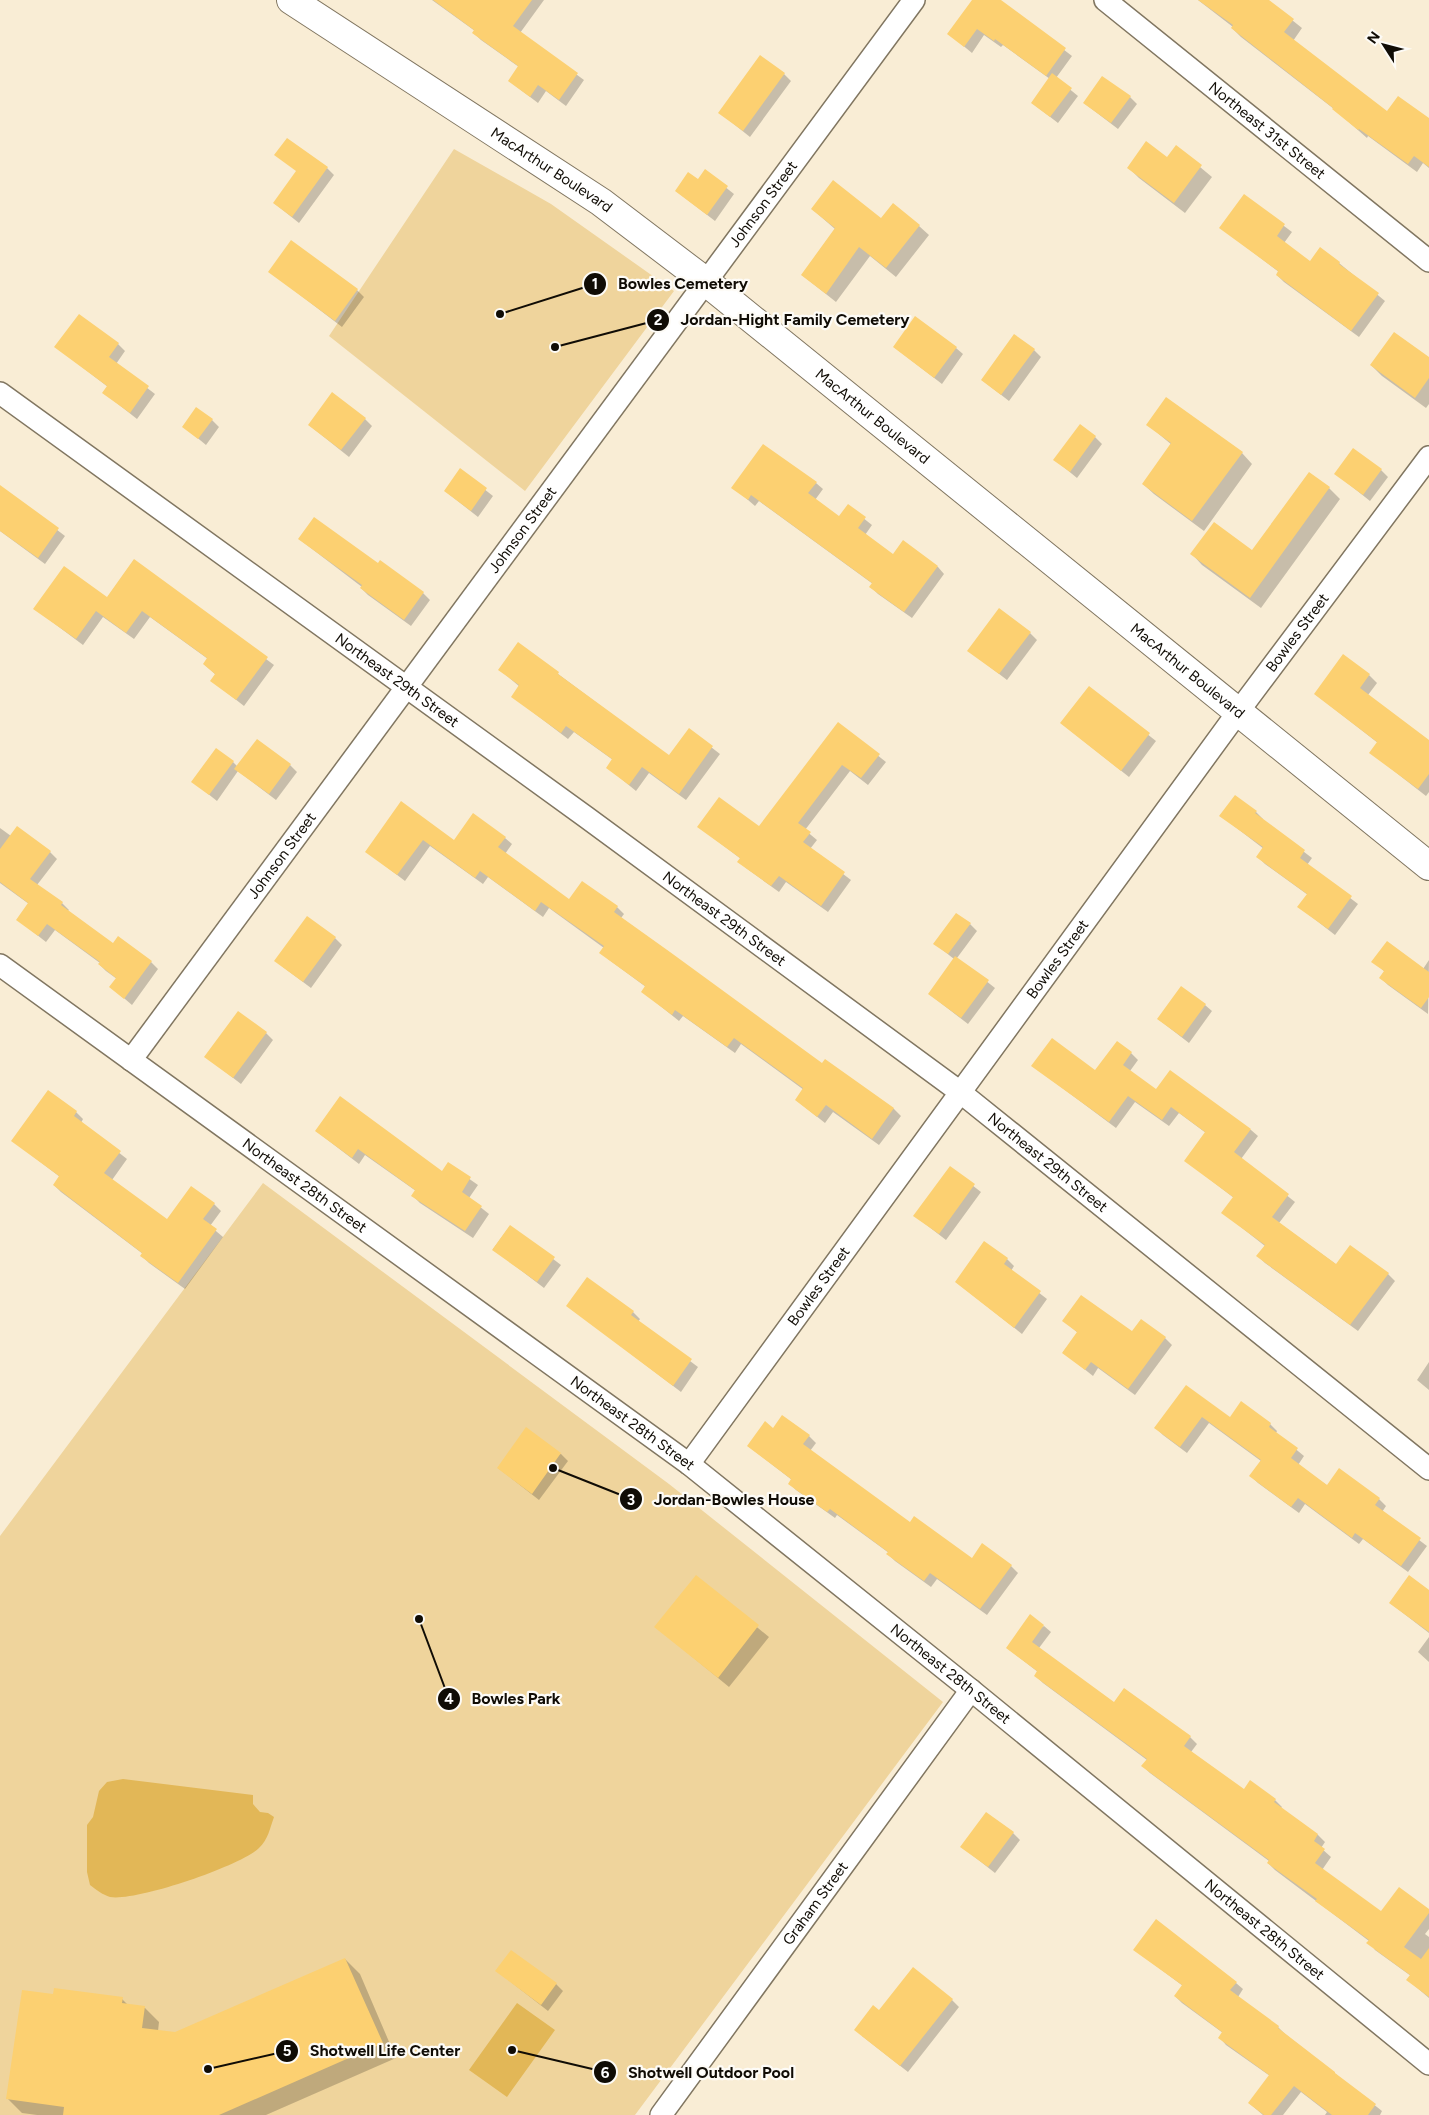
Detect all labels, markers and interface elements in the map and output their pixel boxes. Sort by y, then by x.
north arrow [1359,20,1409,70]
text: N [1364,28,1384,47]
street label: Northeast 31st Street [1205,78,1329,183]
street label: MacArthur Boulevard [487,124,616,216]
street label: Johnson Street [725,157,801,251]
callout: Bowles Cemetery [583,268,758,299]
text: Bowles Cemetery [618,274,749,293]
text: 1 [592,275,598,293]
callout: Jordan-Hight Family Cemetery [645,304,920,335]
text: Jordan-Hight Family Cemetery [680,310,910,329]
text: 2 [654,311,663,329]
street label: MacArthur Boulevard [812,365,933,468]
street label: Johnson Street [485,483,561,577]
street label: Bowles Street [1262,590,1333,676]
street label: MacArthur Boulevard [1127,619,1248,722]
street label: Northeast 29th Street [332,629,463,731]
street label: Johnson Street [244,809,320,902]
street label: Northeast 29th Street [659,868,790,970]
street label: Bowles Street [1023,916,1093,1002]
street label: Northeast 29th Street [984,1109,1111,1216]
street label: Northeast 28th Street [239,1135,370,1237]
street label: Bowles Street [784,1243,854,1329]
street label: Northeast 28th Street [567,1372,699,1474]
callout: Jordan-Bowles House [619,1484,824,1515]
text: Jordan-Bowles House [654,1490,814,1509]
text: 3 [627,1491,635,1509]
street label: Northeast 28th Street [887,1620,1014,1728]
callout: Bowles Park [436,1683,570,1714]
text: Bowles Park [472,1689,561,1708]
text: 4 [444,1690,454,1708]
street label: Graham Street [779,1858,852,1949]
street label: Northeast 28th Street [1201,1876,1328,1984]
callout: Shotwell Life Center [275,2035,470,2066]
text: Shotwell Life Center [310,2041,460,2060]
text: 5 [283,2042,292,2060]
callout: Shotwell Outdoor Pool [593,2057,804,2088]
text: Shotwell Outdoor Pool [628,2063,794,2082]
text: 6 [601,2064,610,2082]

